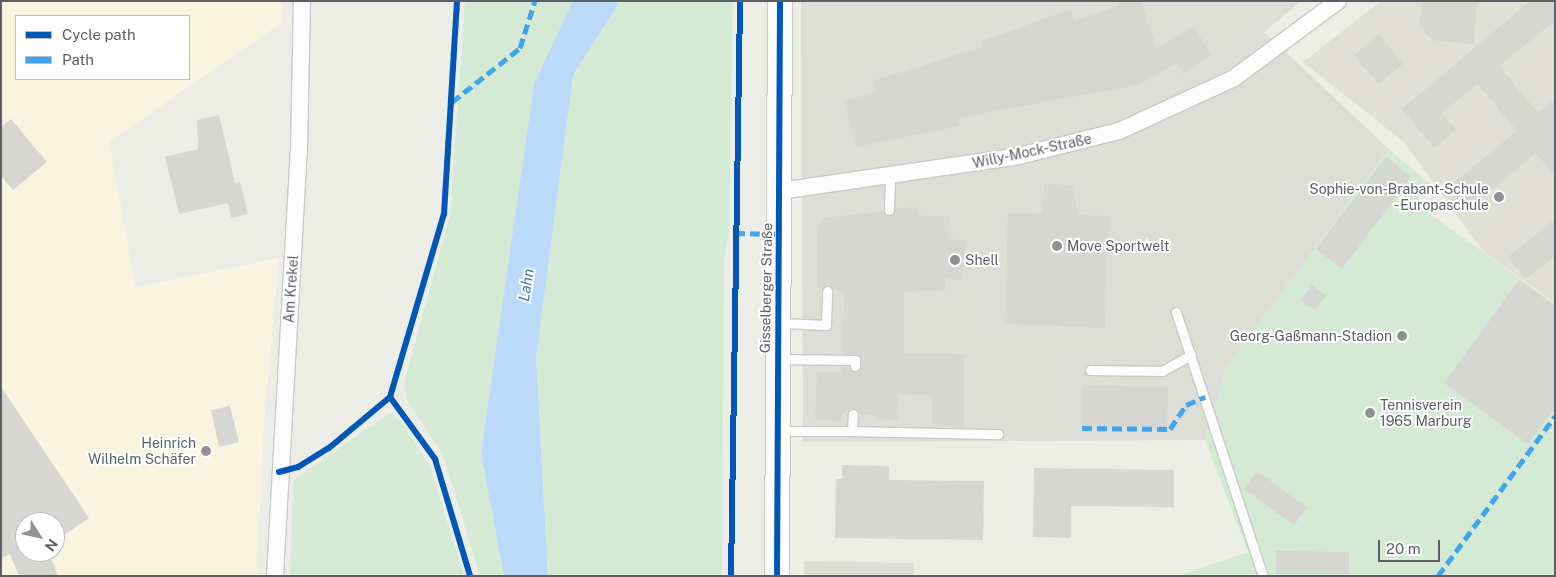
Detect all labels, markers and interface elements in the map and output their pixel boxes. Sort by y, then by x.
legend [15,15,190,80]
text: Cycle path [62,26,136,43]
text: Path [62,51,94,68]
street label: Willy-Mock-Straße [971,130,1093,172]
place label: Sophie-von-Brabant-Schule - Europaschule [1309,181,1489,213]
marker: Sophie-von-Brabant-Schule - Europaschule [1493,191,1505,203]
street label: Gisselberger Straße [756,223,776,353]
place label: Move Sportwelt [1067,238,1170,254]
marker: Move Sportwelt [1051,240,1063,252]
place label: Shell [965,252,999,268]
street label: Am Krekel [280,254,302,324]
marker: Shell [949,254,961,266]
water label: Lahn [515,267,537,303]
place label: Georg-Gaßmann-Stadion [1230,328,1392,344]
marker: Georg-Gaßmann-Stadion [1396,330,1408,342]
place label: Tennisverein 1965 Marburg [1380,397,1472,430]
marker: Tennisverein 1965 Marburg [1364,407,1376,419]
place label: Heinrich Wilhelm Schäfer [88,435,196,468]
marker: Heinrich Wilhelm Schäfer [200,445,212,457]
north arrow [15,512,65,562]
scale bar [1381,530,1444,562]
text: N [42,536,61,554]
text: 20 m [1386,540,1421,557]

